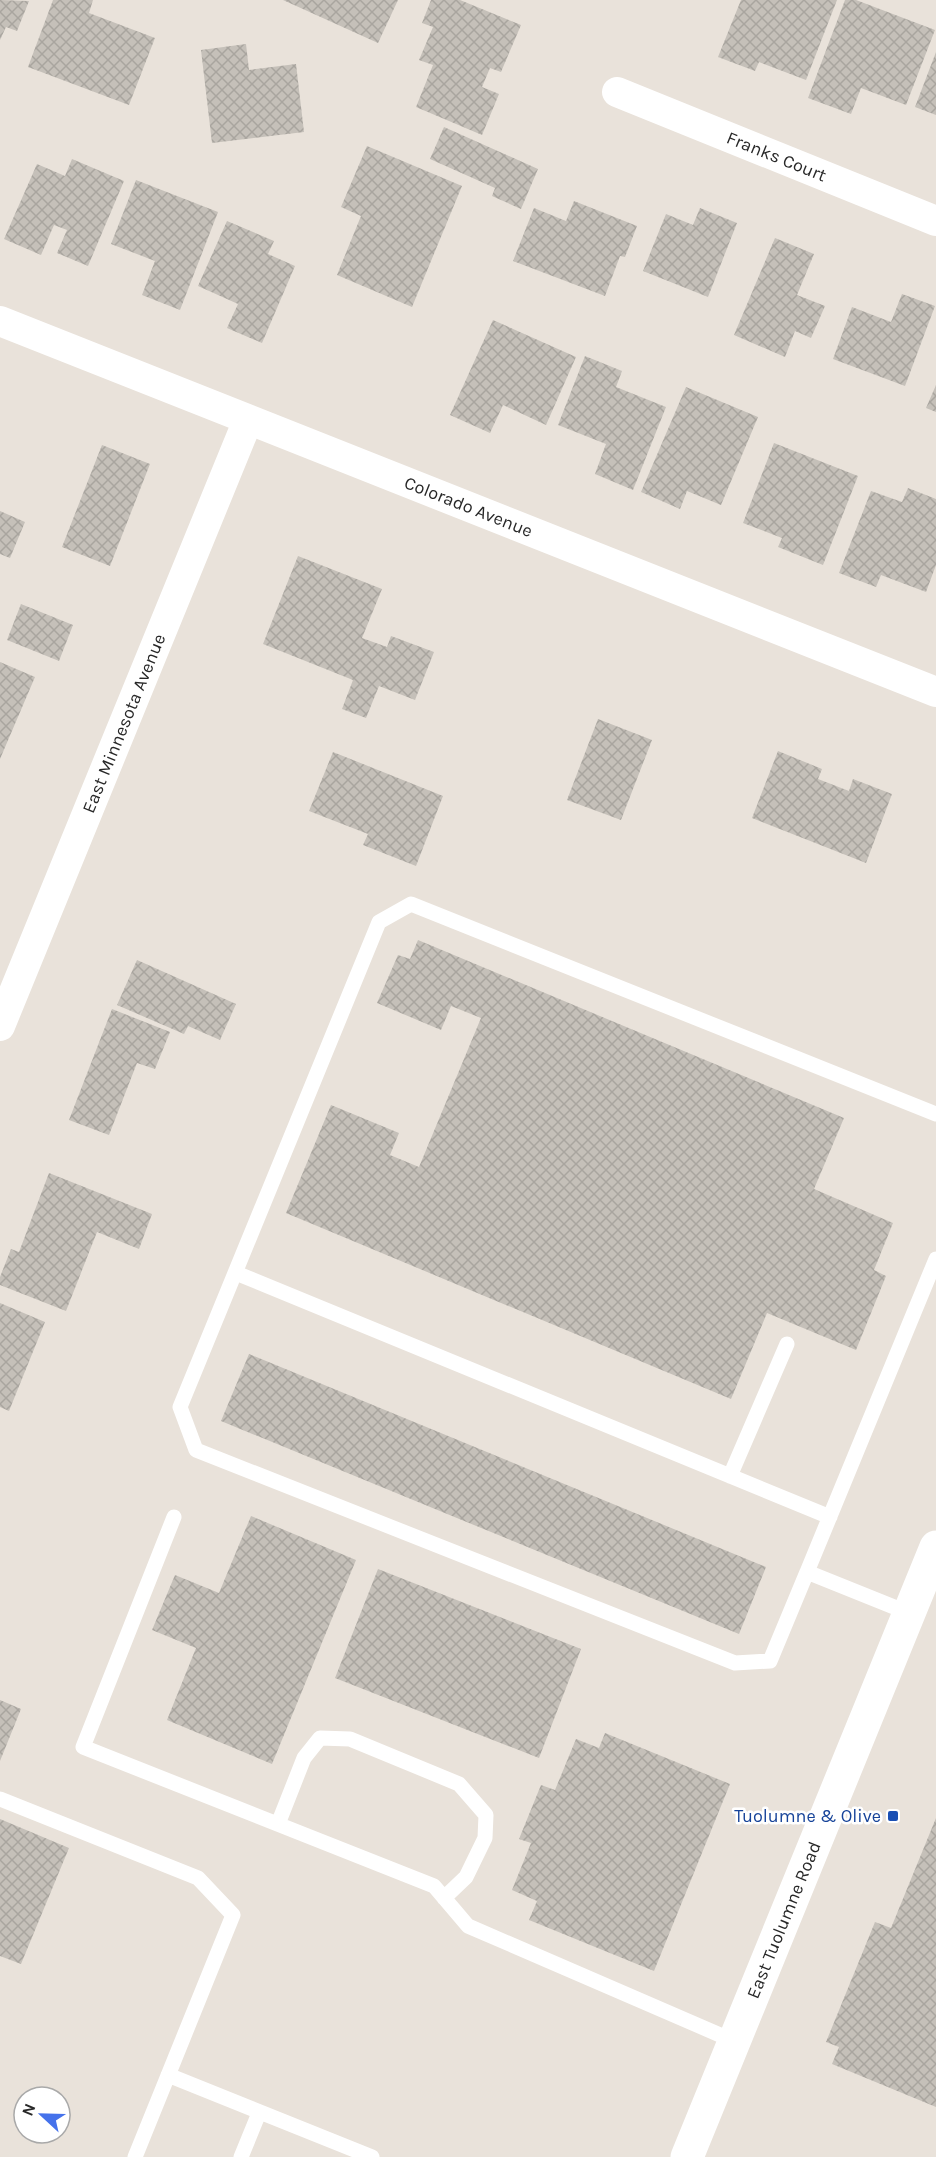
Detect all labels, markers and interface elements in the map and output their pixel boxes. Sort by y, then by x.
street label: Franks Court [723,126,830,187]
street label: Colorado Avenue [401,471,536,542]
street label: East Minnesota Avenue [77,630,170,816]
place label: Tuolumne & Olive [734,1805,881,1827]
marker: Tuolumne & Olive [886,1809,900,1823]
street label: East Tuolumne Road [742,1838,826,2002]
north arrow [12,2085,72,2145]
text: N [18,2101,40,2118]

